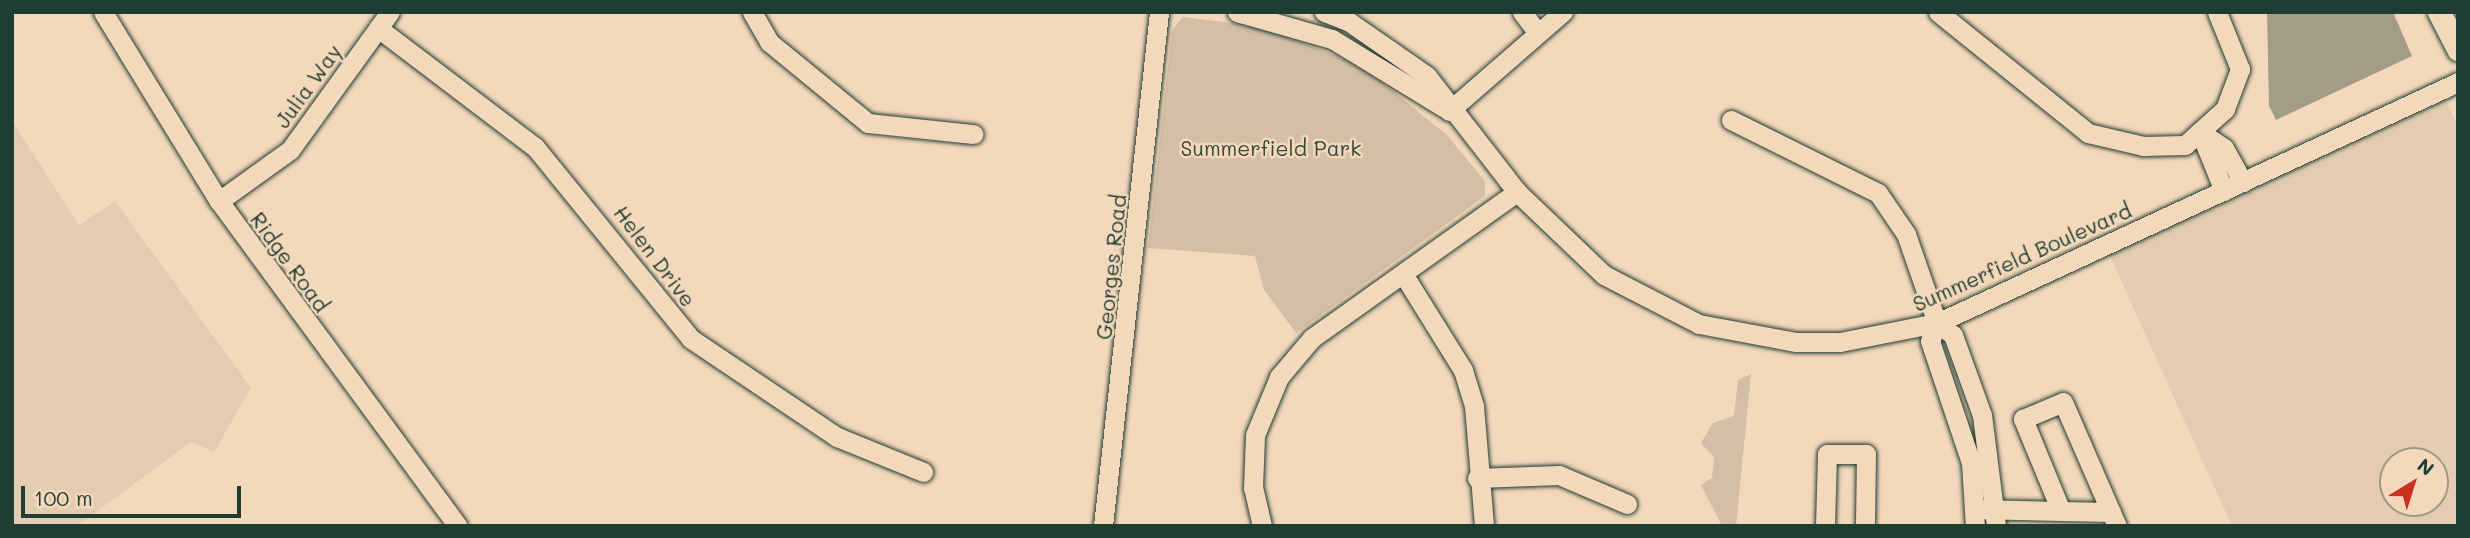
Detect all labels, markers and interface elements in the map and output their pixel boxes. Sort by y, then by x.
street label: Julia Way [269,39,347,133]
park label: Summerfield Park [1181,135,1361,161]
street label: Georges Road [1091,193,1131,341]
street label: Summerfield Boulevard [1909,197,2135,317]
street label: Helen Drive [609,200,701,312]
street label: Ridge Road [245,207,335,317]
north arrow [2379,447,2449,517]
text: N [2413,452,2439,481]
scale bar [24,472,245,516]
text: 100 m [34,484,93,511]

